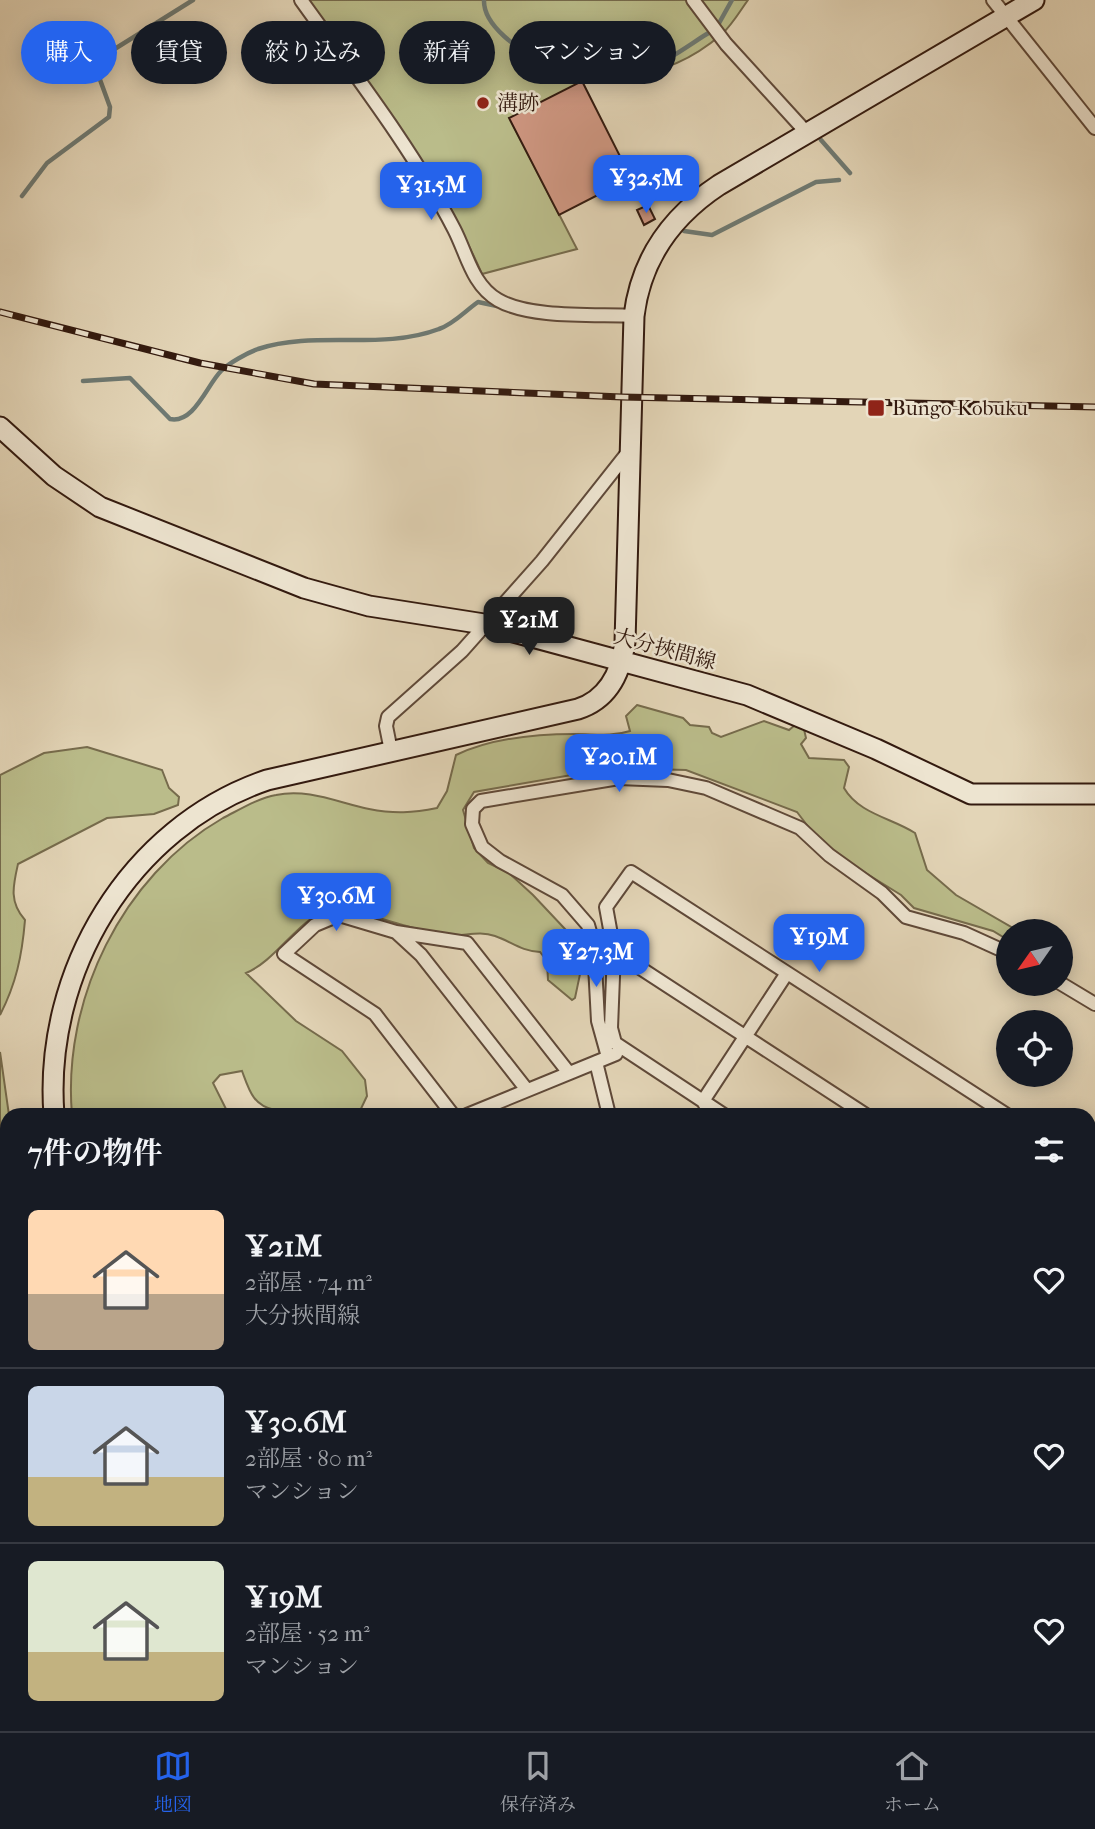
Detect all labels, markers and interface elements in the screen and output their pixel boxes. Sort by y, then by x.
chip: 購入 [21,21,117,84]
chip: 賃貸 [131,21,227,84]
chip: 絞り込み [241,21,385,84]
chip: 新着 [399,21,495,84]
chip: マンション [509,21,676,84]
place label: 溝跡 [497,91,539,115]
marker: 溝跡 [475,95,491,111]
pin: ¥32.5M [589,156,703,215]
pin: ¥31.5M [374,162,488,222]
text: ¥32.5M [609,164,683,191]
text: ¥31.5M [396,171,466,198]
place label: Bungo-Kobuku [892,396,1028,420]
marker: Bungo-Kobuku [866,398,886,418]
pin: ¥21M [488,598,570,657]
text: ¥21M [500,606,558,633]
street label: 大分挾間線 [611,624,719,674]
pin: ¥20.1M [562,734,676,794]
text: ¥20.1M [581,743,657,770]
pin: ¥30.6M [279,874,393,933]
text: ¥30.6M [297,882,375,909]
pin: ¥19M [778,914,860,974]
north arrow [996,919,1073,996]
map controls [996,919,1073,1087]
text: ¥19M [789,923,849,950]
pin: ¥27.3M [539,930,653,989]
text: ¥27.3M [558,938,634,965]
button: locate [996,1010,1073,1087]
icon: filters [1030,1131,1068,1169]
text: 7件の物件 [28,1136,162,1171]
text: ¥21M [245,1229,322,1264]
icon: home [84,1238,168,1322]
icon: heart [1030,1261,1068,1299]
text: 2部屋 · 74 m² [245,1269,372,1296]
text: 大分挾間線 [245,1302,360,1329]
text: ¥30.6M [245,1405,347,1440]
icon: home [84,1414,168,1498]
icon: heart [1030,1437,1068,1475]
text: 2部屋 · 80 m² [245,1445,372,1472]
text: マンション [245,1478,359,1505]
text: ¥19M [245,1580,322,1615]
icon: home [84,1589,168,1673]
icon: heart [1030,1612,1068,1650]
text: 2部屋 · 52 m² [245,1620,370,1647]
text: マンション [245,1653,359,1680]
tab: 地図 [154,1747,192,1816]
tab: 保存済み [500,1747,576,1816]
tab: ホーム [884,1747,941,1816]

